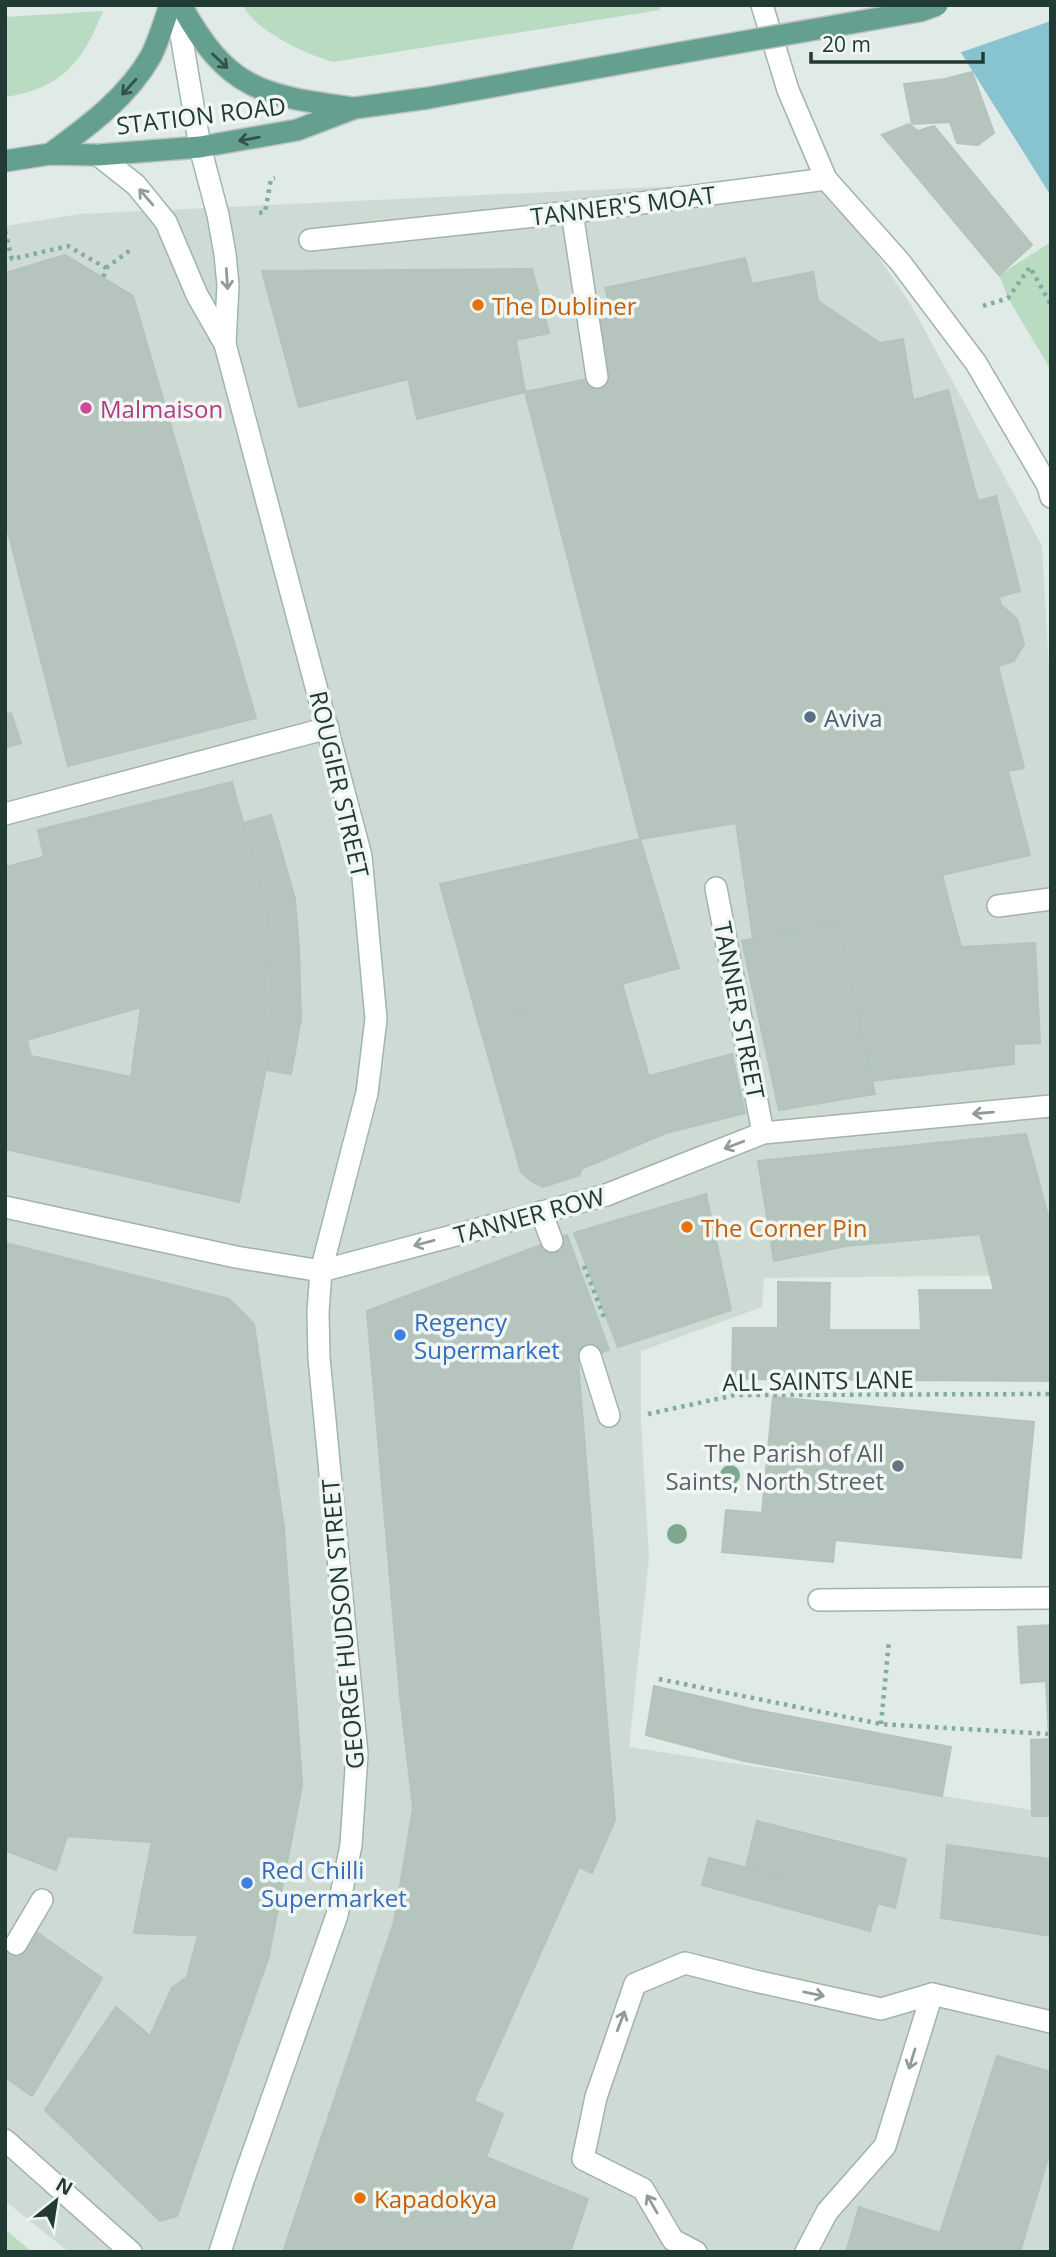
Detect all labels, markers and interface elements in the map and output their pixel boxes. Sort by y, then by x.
scale bar [811,21,982,65]
text: 20 m [822,30,871,58]
one-way arrow [211,52,228,69]
one-way arrow [121,78,137,96]
street label: STATION ROAD [114,88,288,142]
one-way arrow [238,133,261,146]
street label: TANNER'S MOAT [529,177,717,233]
one-way arrow [138,188,154,206]
one-way arrow [221,267,234,290]
place label: The Dubliner [492,289,637,322]
marker: The Dubliner [470,297,486,313]
place label: Malmaison [100,392,223,425]
marker: Malmaison [78,400,94,416]
street label: ROUGIER STREET [302,687,378,881]
place label: Aviva [824,701,883,734]
marker: Aviva [802,709,818,725]
street label: TANNER STREET [707,919,773,1101]
one-way arrow [972,1106,995,1119]
one-way arrow [724,1139,745,1152]
street label: TANNER ROW [450,1179,608,1251]
place label: The Corner Pin [701,1211,867,1244]
marker: The Corner Pin [679,1219,695,1235]
one-way arrow [413,1237,436,1250]
place label: Regency Supermarket [414,1305,560,1366]
marker: Regency Supermarket [392,1327,408,1343]
street label: ALL SAINTS LANE [722,1362,914,1398]
place label: The Parish of All Saints, North Street [665,1436,884,1497]
marker: The Parish of All Saints, North Street [890,1458,906,1474]
street label: GEORGE HUDSON STREET [313,1478,371,1770]
place label: Red Chilli Supermarket [261,1853,407,1914]
marker: Red Chilli Supermarket [239,1875,255,1891]
one-way arrow [802,1988,825,2002]
one-way arrow [616,2011,628,2033]
one-way arrow [905,2048,917,2070]
north arrow [21,2166,91,2236]
text: N [51,2171,78,2201]
place label: Kapadokya [374,2182,497,2215]
marker: Kapadokya [352,2190,368,2206]
one-way arrow [645,2194,658,2215]

